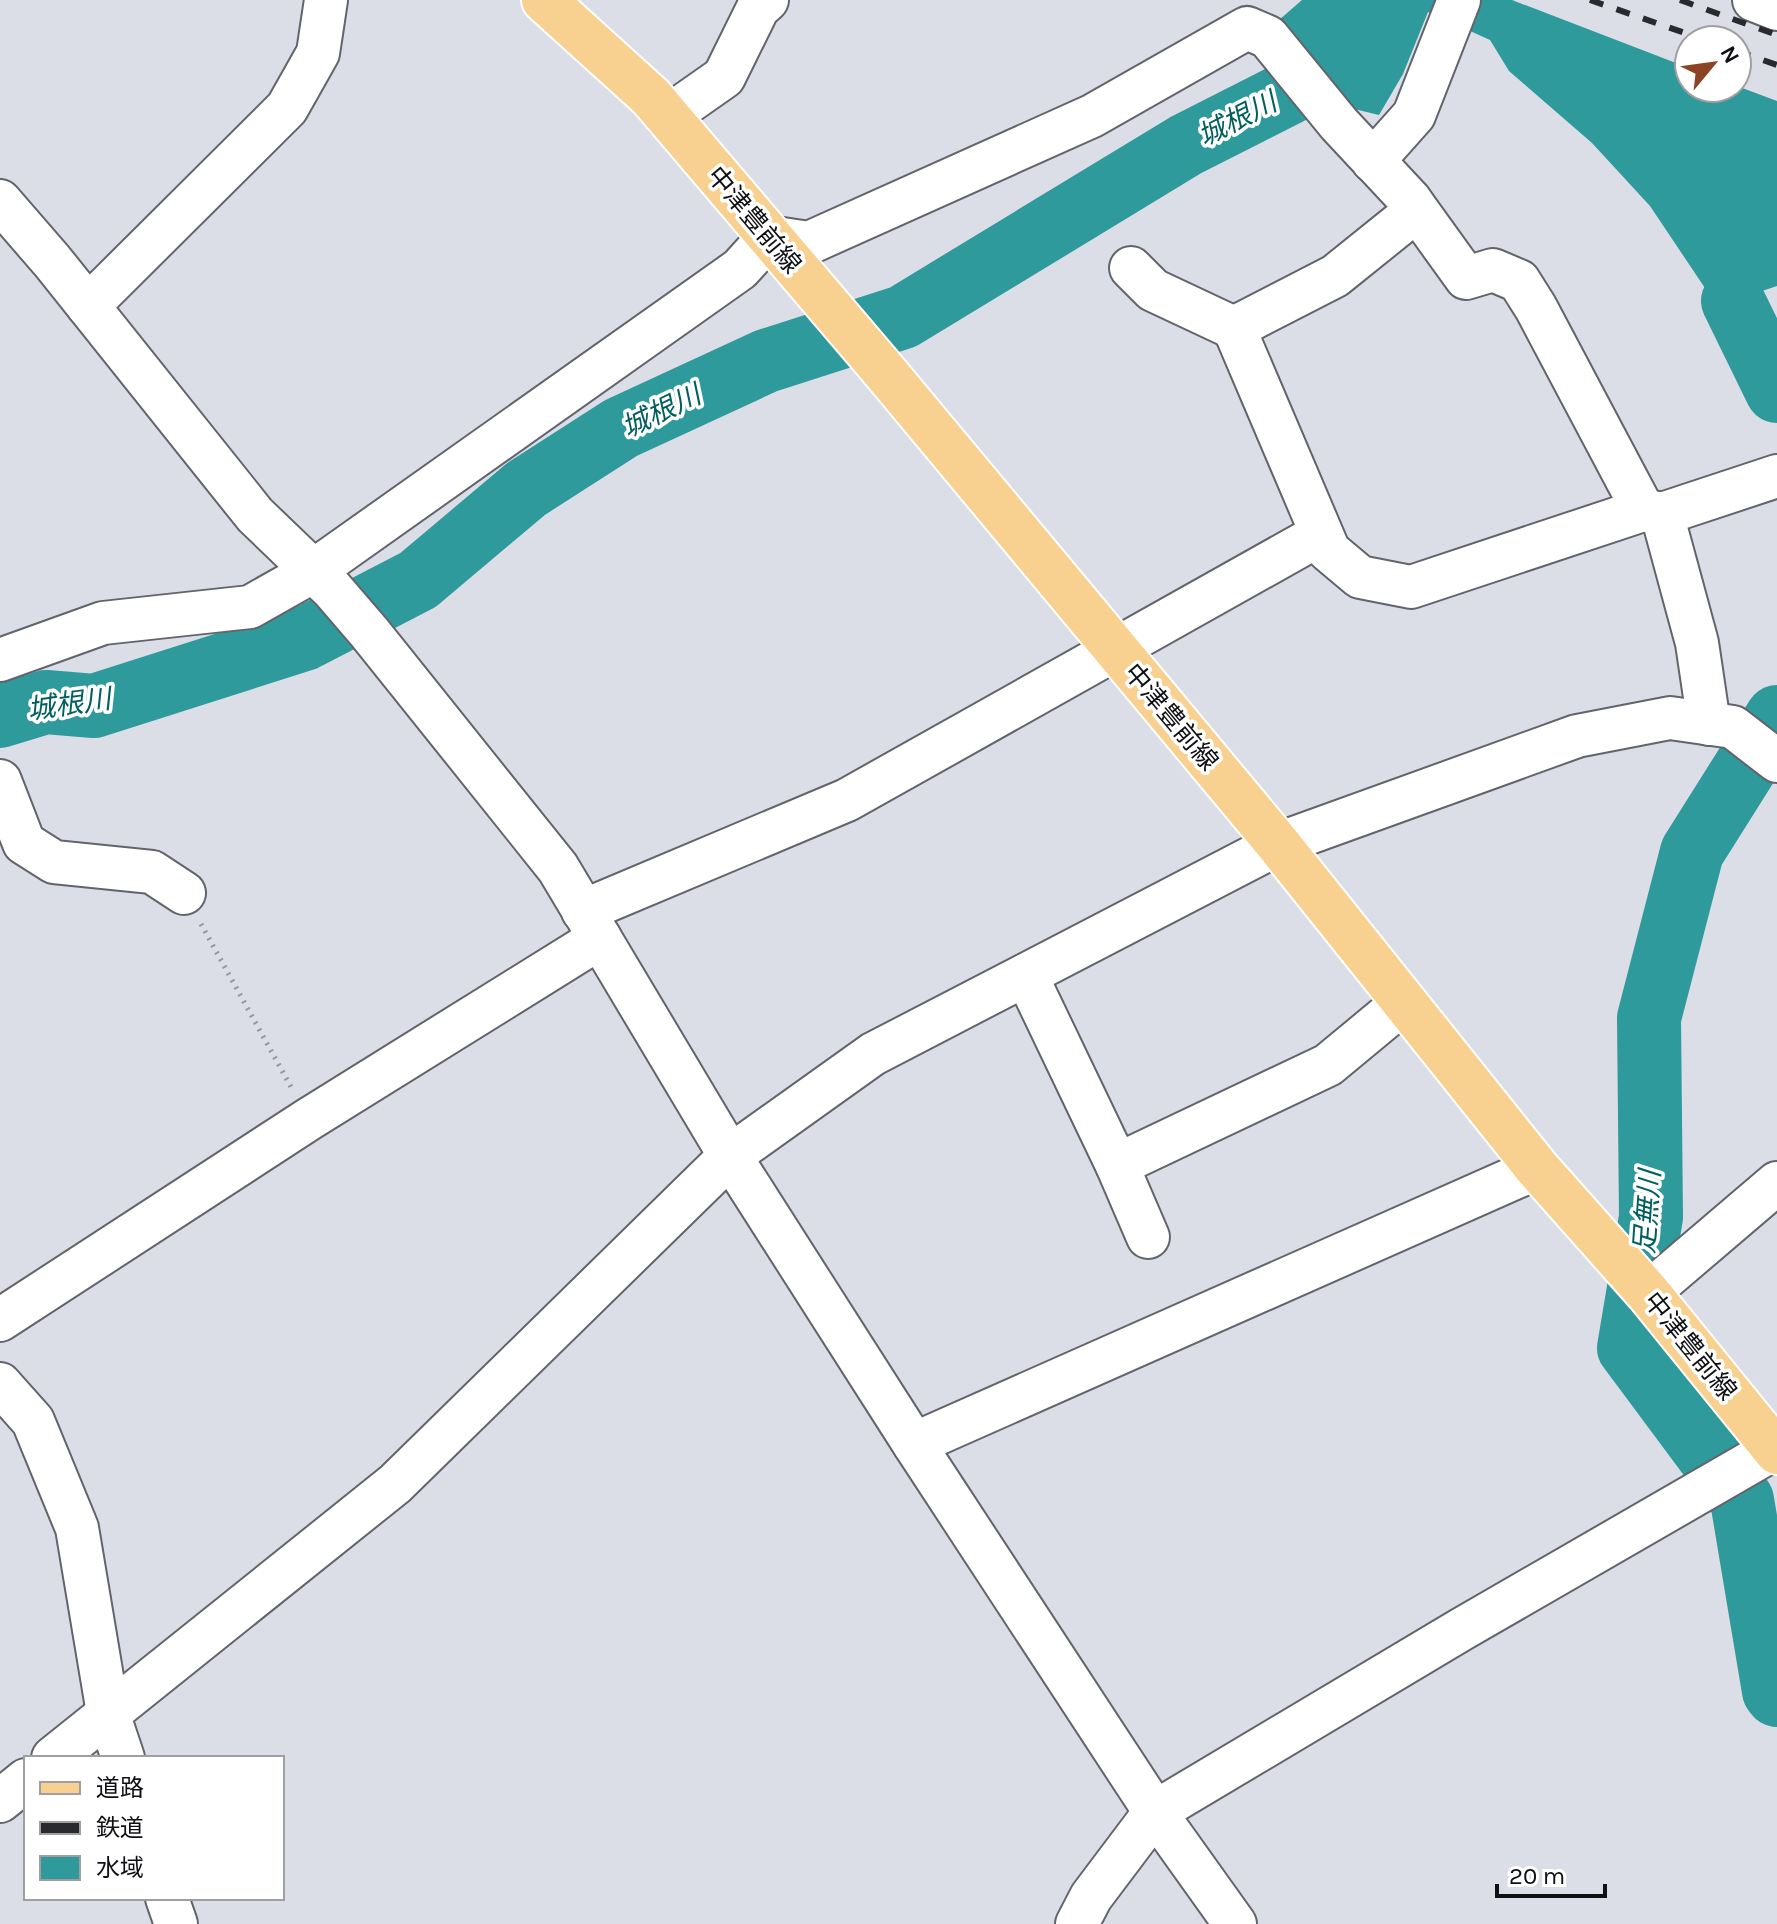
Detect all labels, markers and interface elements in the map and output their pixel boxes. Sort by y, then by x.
north arrow [1673,24,1753,104]
text: N [1714,42,1745,68]
water label: 城根川 [1192,84,1285,153]
street label: 中津豊前線 [700,160,808,280]
water label: 城根川 [616,376,709,444]
street label: 中津豊前線 [1117,657,1225,777]
water label: 城根川 [25,681,116,726]
water label: 足無川 [1628,1166,1667,1255]
street label: 中津豊前線 [1637,1286,1743,1406]
legend [24,1756,284,1900]
text: 道路 [96,1774,144,1802]
text: 鉄道 [96,1814,144,1842]
scale bar [1497,1848,1605,1898]
text: 水域 [96,1854,144,1882]
text: 20 m [1509,1862,1565,1890]

